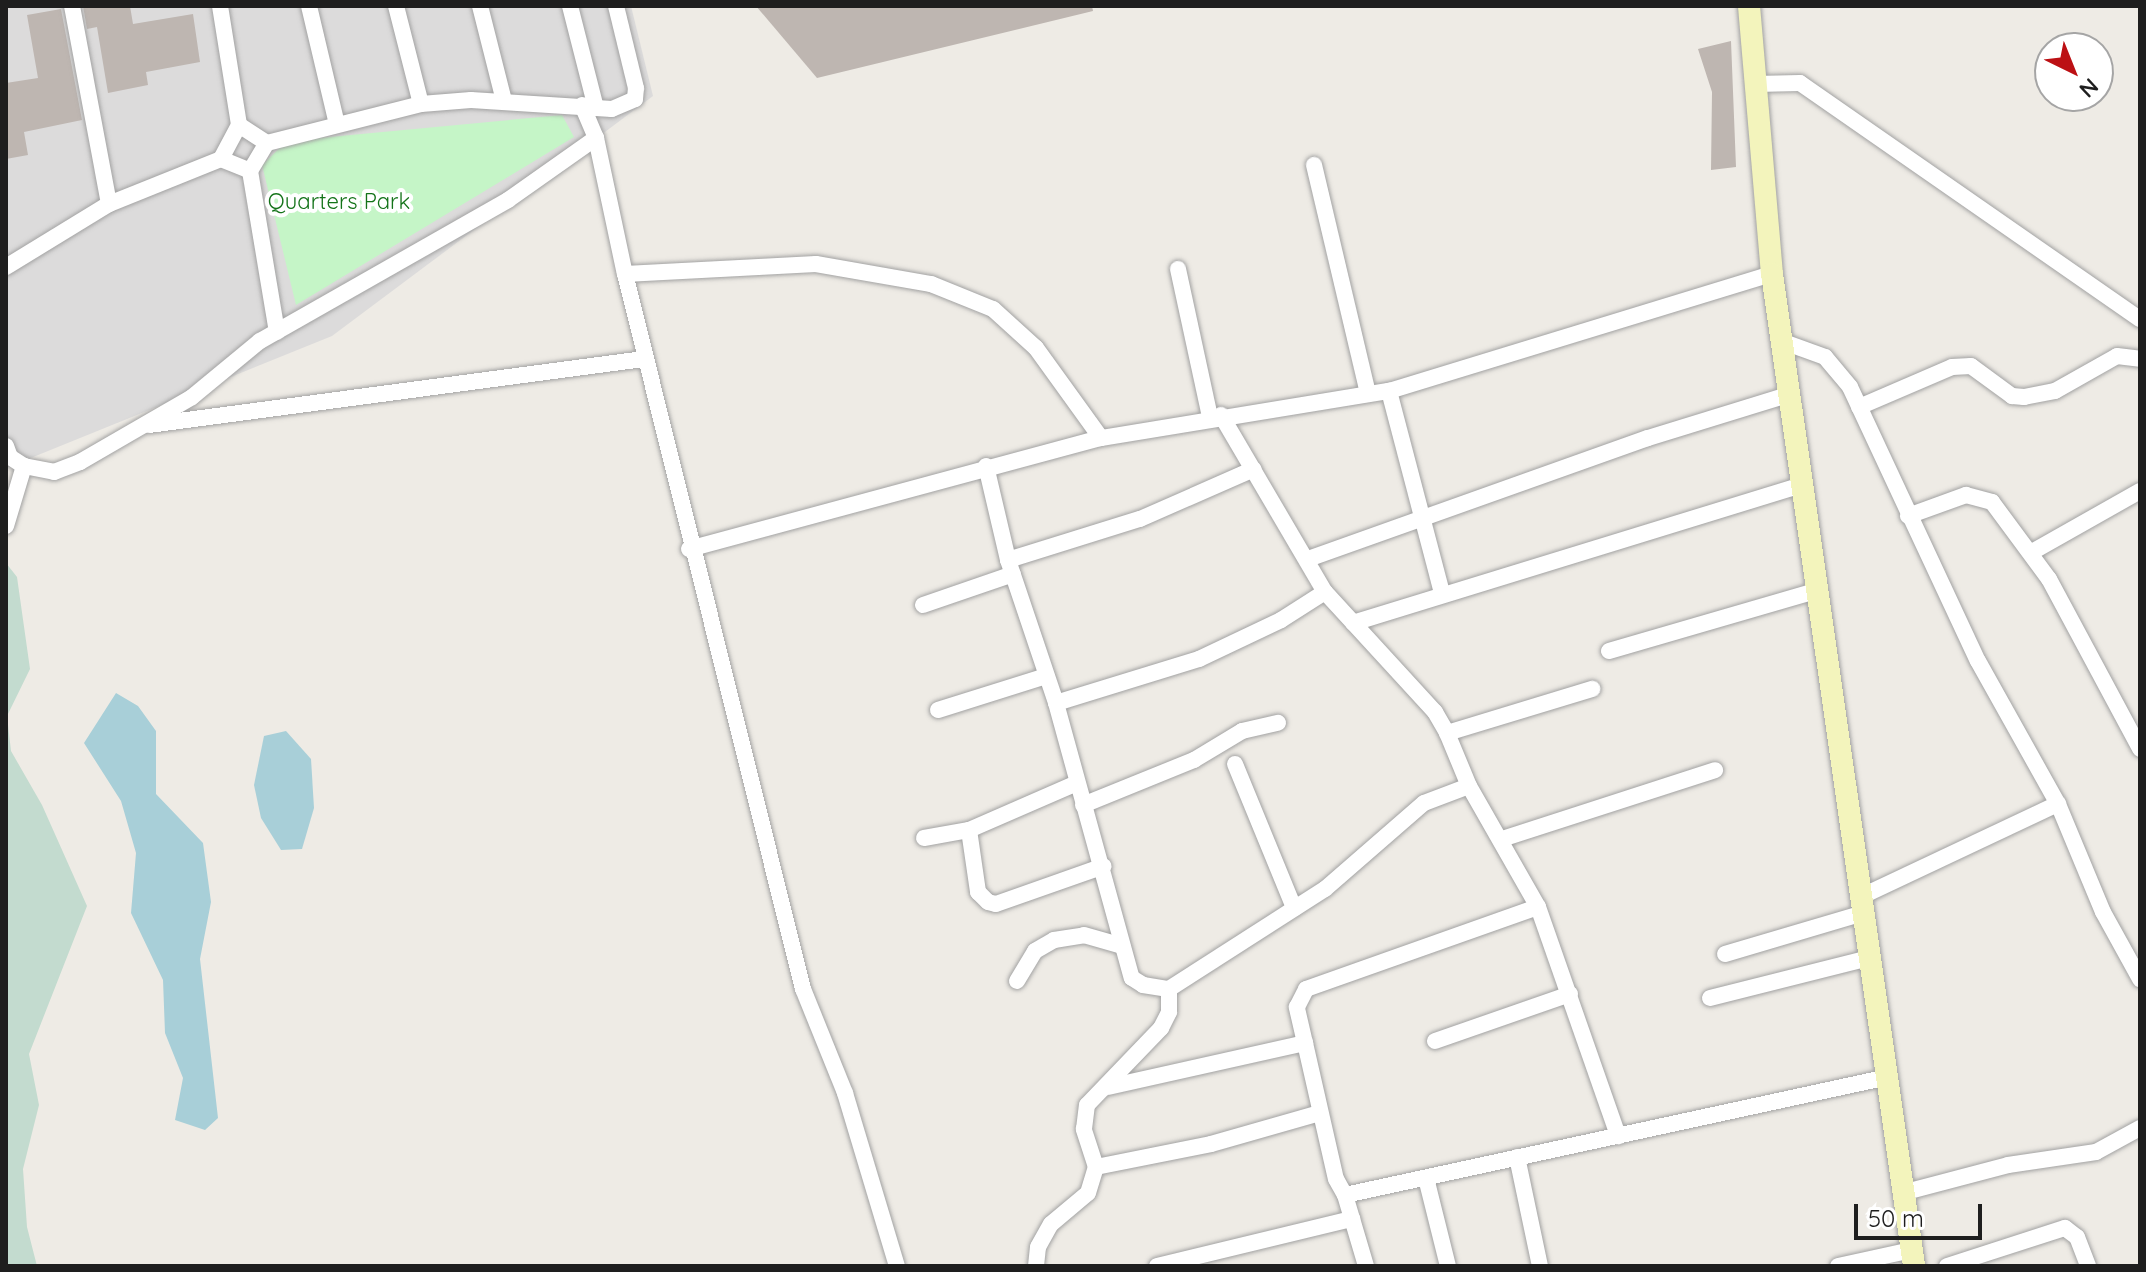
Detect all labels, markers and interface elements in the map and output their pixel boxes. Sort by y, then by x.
north arrow [2034,32,2114,112]
text: N [2074,72,2104,104]
park label: Quarters Park [268,189,410,215]
scale bar [1858,1188,1986,1238]
text: 50 m [1868,1203,1924,1233]

